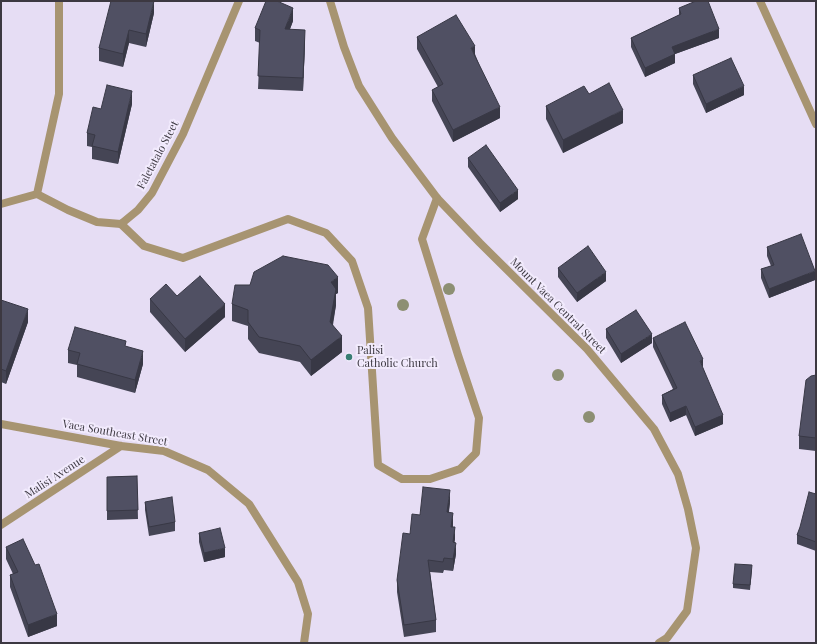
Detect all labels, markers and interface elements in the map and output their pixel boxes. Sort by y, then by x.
street label: Faletatalo Steet [134,119,182,191]
street label: Mount Vaea Central Street [507,255,609,357]
place label: Palisi Catholic Church [357,344,438,370]
marker: Palisi Catholic Church [344,352,354,362]
street label: Vaea Southeast Street [61,417,169,449]
street label: Malisi Avenue [23,453,87,501]

